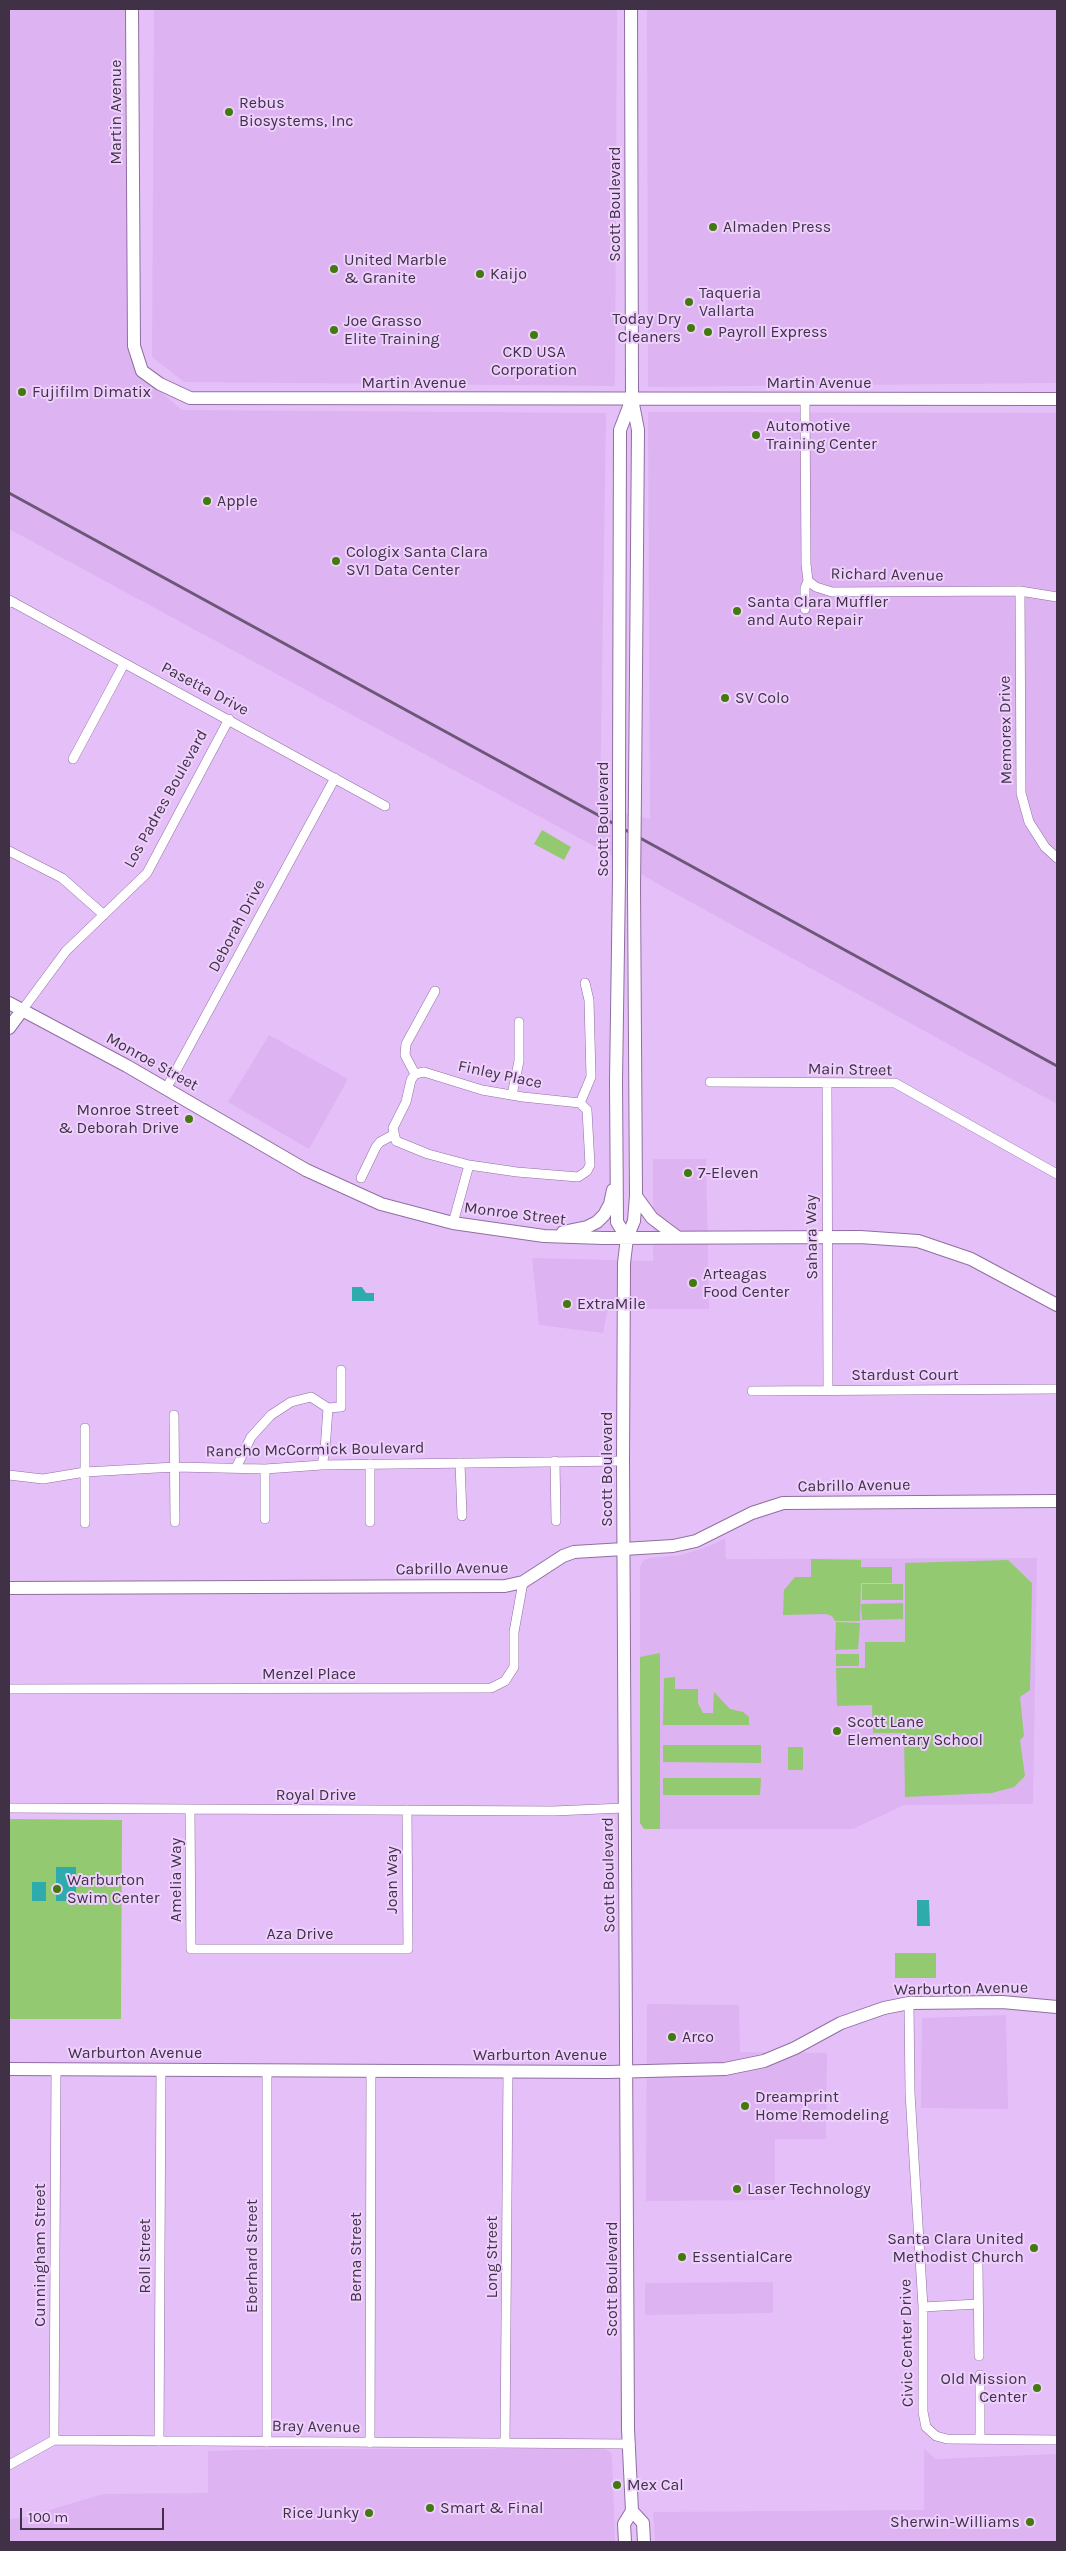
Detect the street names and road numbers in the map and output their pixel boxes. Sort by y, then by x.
street label: Martin Avenue [106,59,126,165]
street label: Scott Boulevard [605,146,625,262]
street label: Martin Avenue [361,373,467,393]
street label: Martin Avenue [766,373,872,393]
street label: Richard Avenue [830,564,944,586]
street label: Pasetta Drive [158,658,252,720]
street label: Memorex Drive [995,675,1017,785]
street label: Los Padres Boulevard [120,727,212,871]
street label: Scott Boulevard [593,761,613,877]
street label: Deborah Drive [204,876,270,976]
street label: Monroe Street [103,1029,201,1095]
street label: Finley Place [456,1057,544,1093]
street label: Main Street [808,1060,892,1080]
street label: Sahara Way [802,1194,822,1280]
street label: Monroe Street [463,1198,567,1230]
street label: Stardust Court [851,1365,959,1385]
street label: Scott Boulevard [597,1411,617,1527]
street label: Rancho McCormick Boulevard [205,1438,425,1462]
street label: Cabrillo Avenue [797,1475,911,1497]
street label: Cabrillo Avenue [395,1558,509,1580]
street label: Menzel Place [262,1664,356,1684]
street label: Royal Drive [276,1785,356,1805]
street label: Scott Boulevard [598,1817,620,1933]
street label: Amelia Way [166,1838,186,1922]
street label: Joan Way [382,1846,402,1914]
street label: Aza Drive [267,1924,333,1944]
street label: Warburton Avenue [894,1978,1028,2000]
street label: Warburton Avenue [68,2043,202,2063]
street label: Warburton Avenue [473,2045,607,2065]
street label: Cunningham Street [30,2183,50,2327]
street label: Eberhard Street [242,2199,262,2313]
street label: Berna Street [346,2212,366,2302]
street label: Long Street [482,2216,502,2298]
street label: Roll Street [135,2218,155,2294]
street label: Scott Boulevard [602,2221,622,2337]
street label: Civic Center Drive [896,2279,918,2407]
street label: Bray Avenue [272,2417,360,2437]

